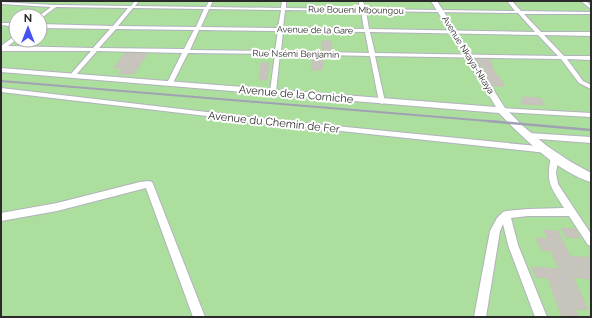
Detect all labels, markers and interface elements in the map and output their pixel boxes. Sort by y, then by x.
street label: Rue Boueni Mboungou [308,4,404,16]
north arrow [8,8,48,48]
text: N [24,12,32,25]
street label: Avenue Nkaya-Nkaya [440,14,496,96]
street label: Avenue de la Gare [277,24,354,36]
street label: Rue Nsémi Benjamin [253,48,339,60]
street label: Avenue de la Corniche [238,83,354,106]
street label: Avenue du Chemin de Fer [207,109,341,136]

